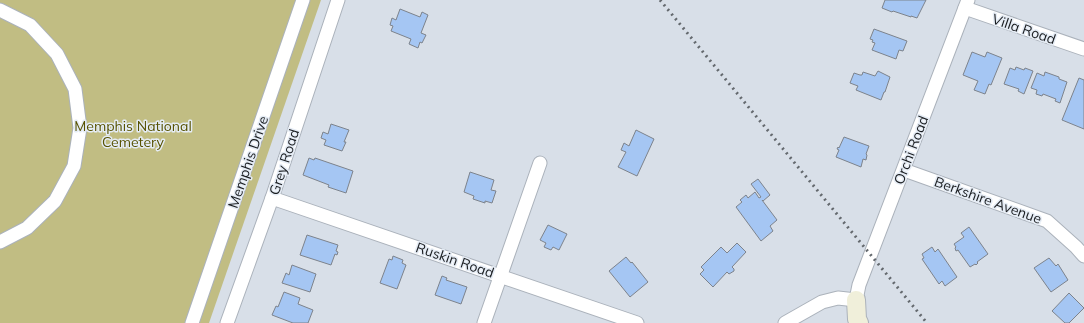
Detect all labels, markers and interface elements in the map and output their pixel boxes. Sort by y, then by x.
street label: Villa Road [990,10,1058,48]
street label: Orchi Road [890,113,932,187]
street label: Memphis Drive [224,114,272,210]
park label: Memphis National Cemetery [74,117,192,151]
street label: Grey Road [265,127,303,197]
street label: Berkshire Avenue [932,172,1044,228]
street label: Ruskin Road [414,238,496,282]

